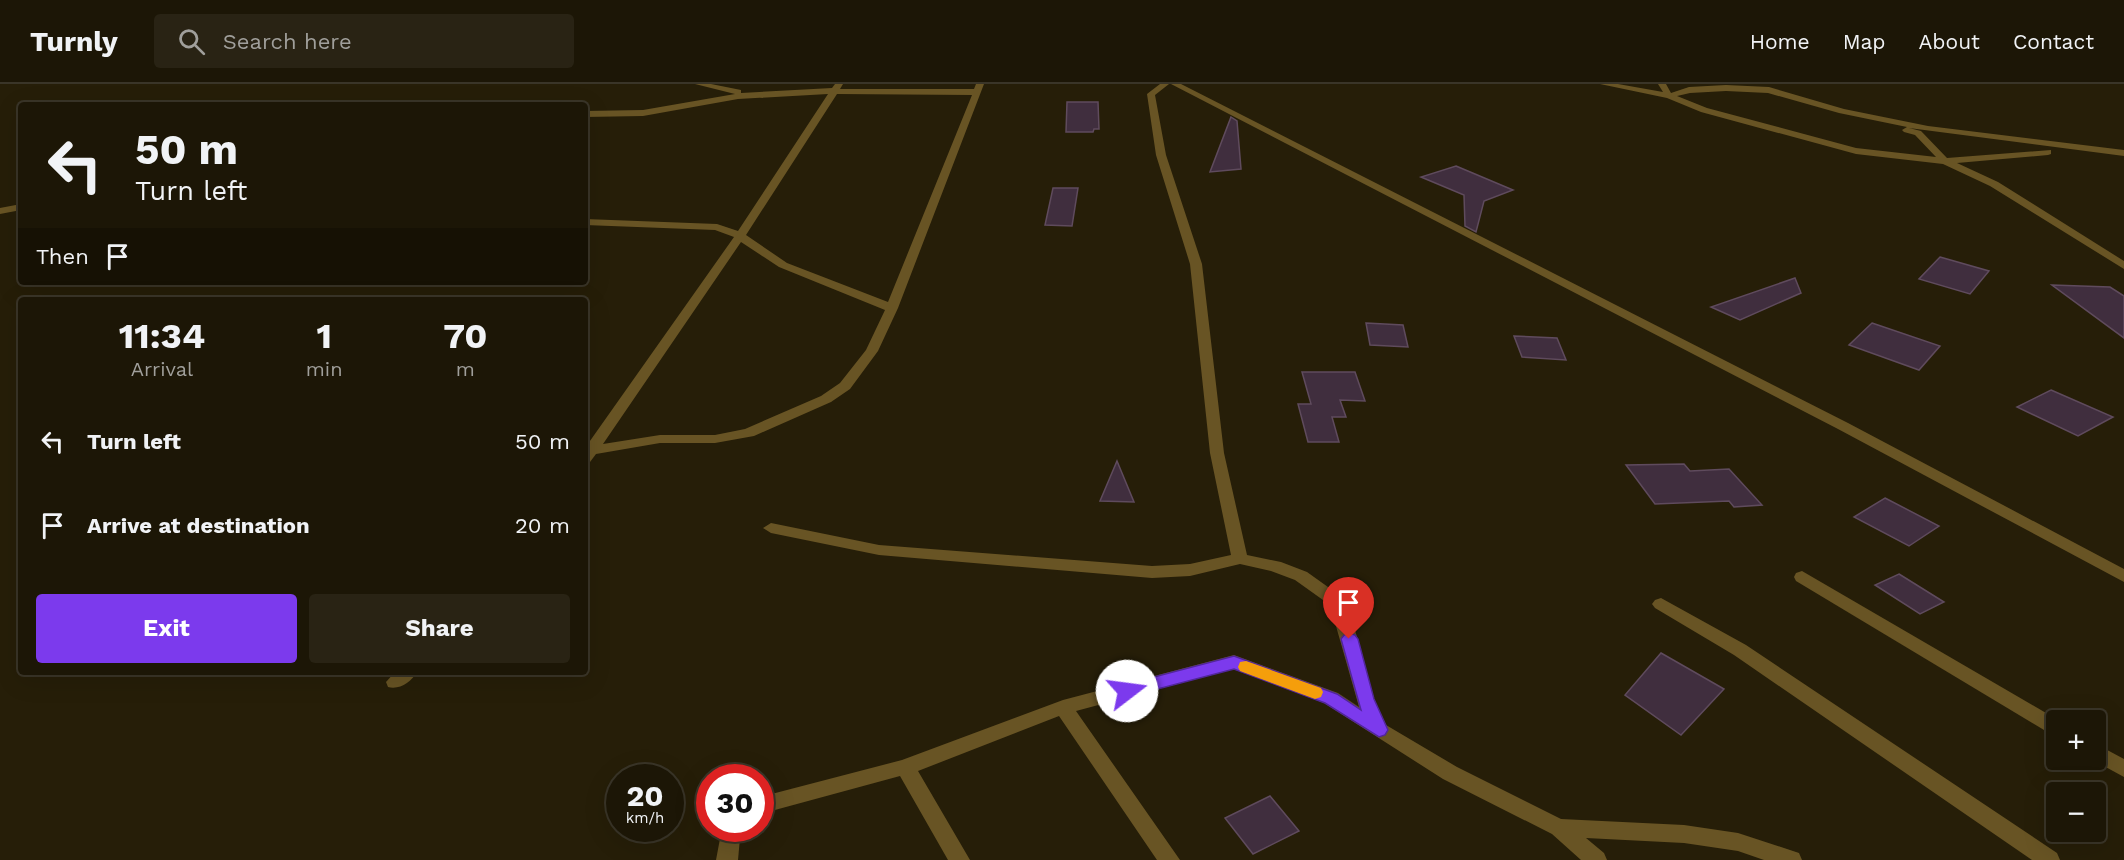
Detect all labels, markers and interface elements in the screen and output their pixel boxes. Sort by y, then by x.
search box [154,14,574,68]
text: Turnly [30,25,118,58]
icon: search [175,25,208,58]
text: Search here [223,29,352,54]
text: Home [1750,29,1810,54]
text: Map [1843,29,1886,54]
text: About [1919,29,1980,54]
text: Contact [2013,29,2094,54]
text: 50 m [135,125,238,174]
icon: left [36,126,114,204]
text: Turn left [135,175,247,207]
icon: arrive [101,240,134,273]
text: Then [36,244,89,269]
text: 11:34 [119,315,205,357]
text: 1 [316,315,332,357]
text: 70 [443,315,487,357]
text: Arrival [131,357,193,381]
text: min [306,357,343,381]
text: m [456,357,475,381]
icon: left [36,425,69,458]
text: Turn left [87,429,181,454]
text: 50 m [515,429,570,454]
icon: arrive [36,509,69,542]
text: Arrive at destination [87,513,310,538]
text: 20 m [515,513,570,538]
pin [1323,577,1374,639]
icon: arrive [1332,586,1365,619]
button: Exit [36,594,297,663]
button: Share [309,594,570,663]
position arrow [1095,659,1159,723]
map controls [2046,710,2106,842]
button: + [2046,710,2106,770]
speed limit sign: 30 [696,764,774,842]
text: 20 [626,778,664,813]
button: − [2046,782,2106,842]
text: km/h [626,809,664,827]

